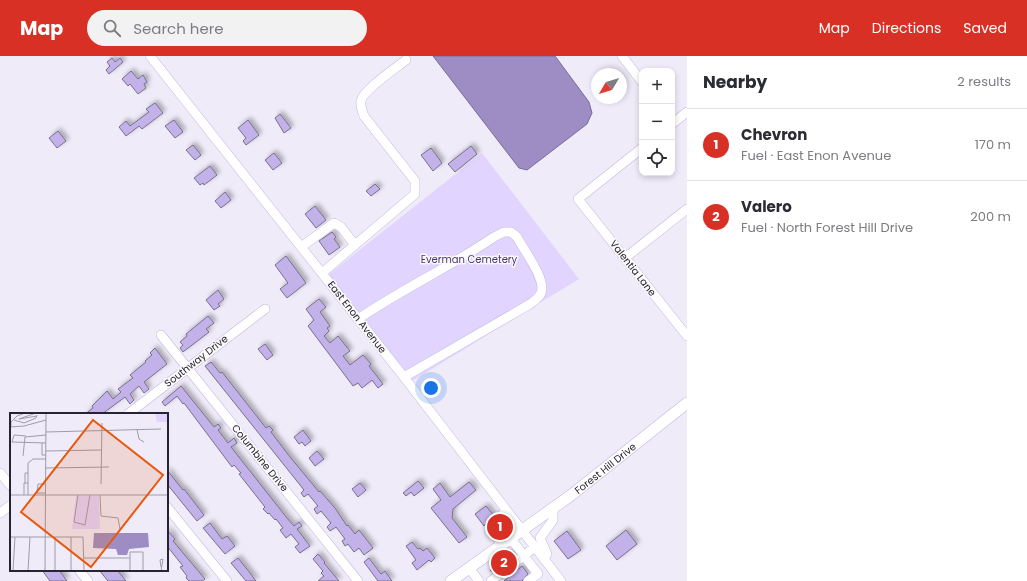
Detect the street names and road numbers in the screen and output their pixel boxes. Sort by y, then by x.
street label: Valentia Lane [606,237,660,299]
street label: East Enon Avenue [324,278,390,356]
street label: Southway Drive [161,331,231,391]
street label: Columbine Drive [228,421,292,495]
street label: Forest Hill Drive [571,439,639,497]

